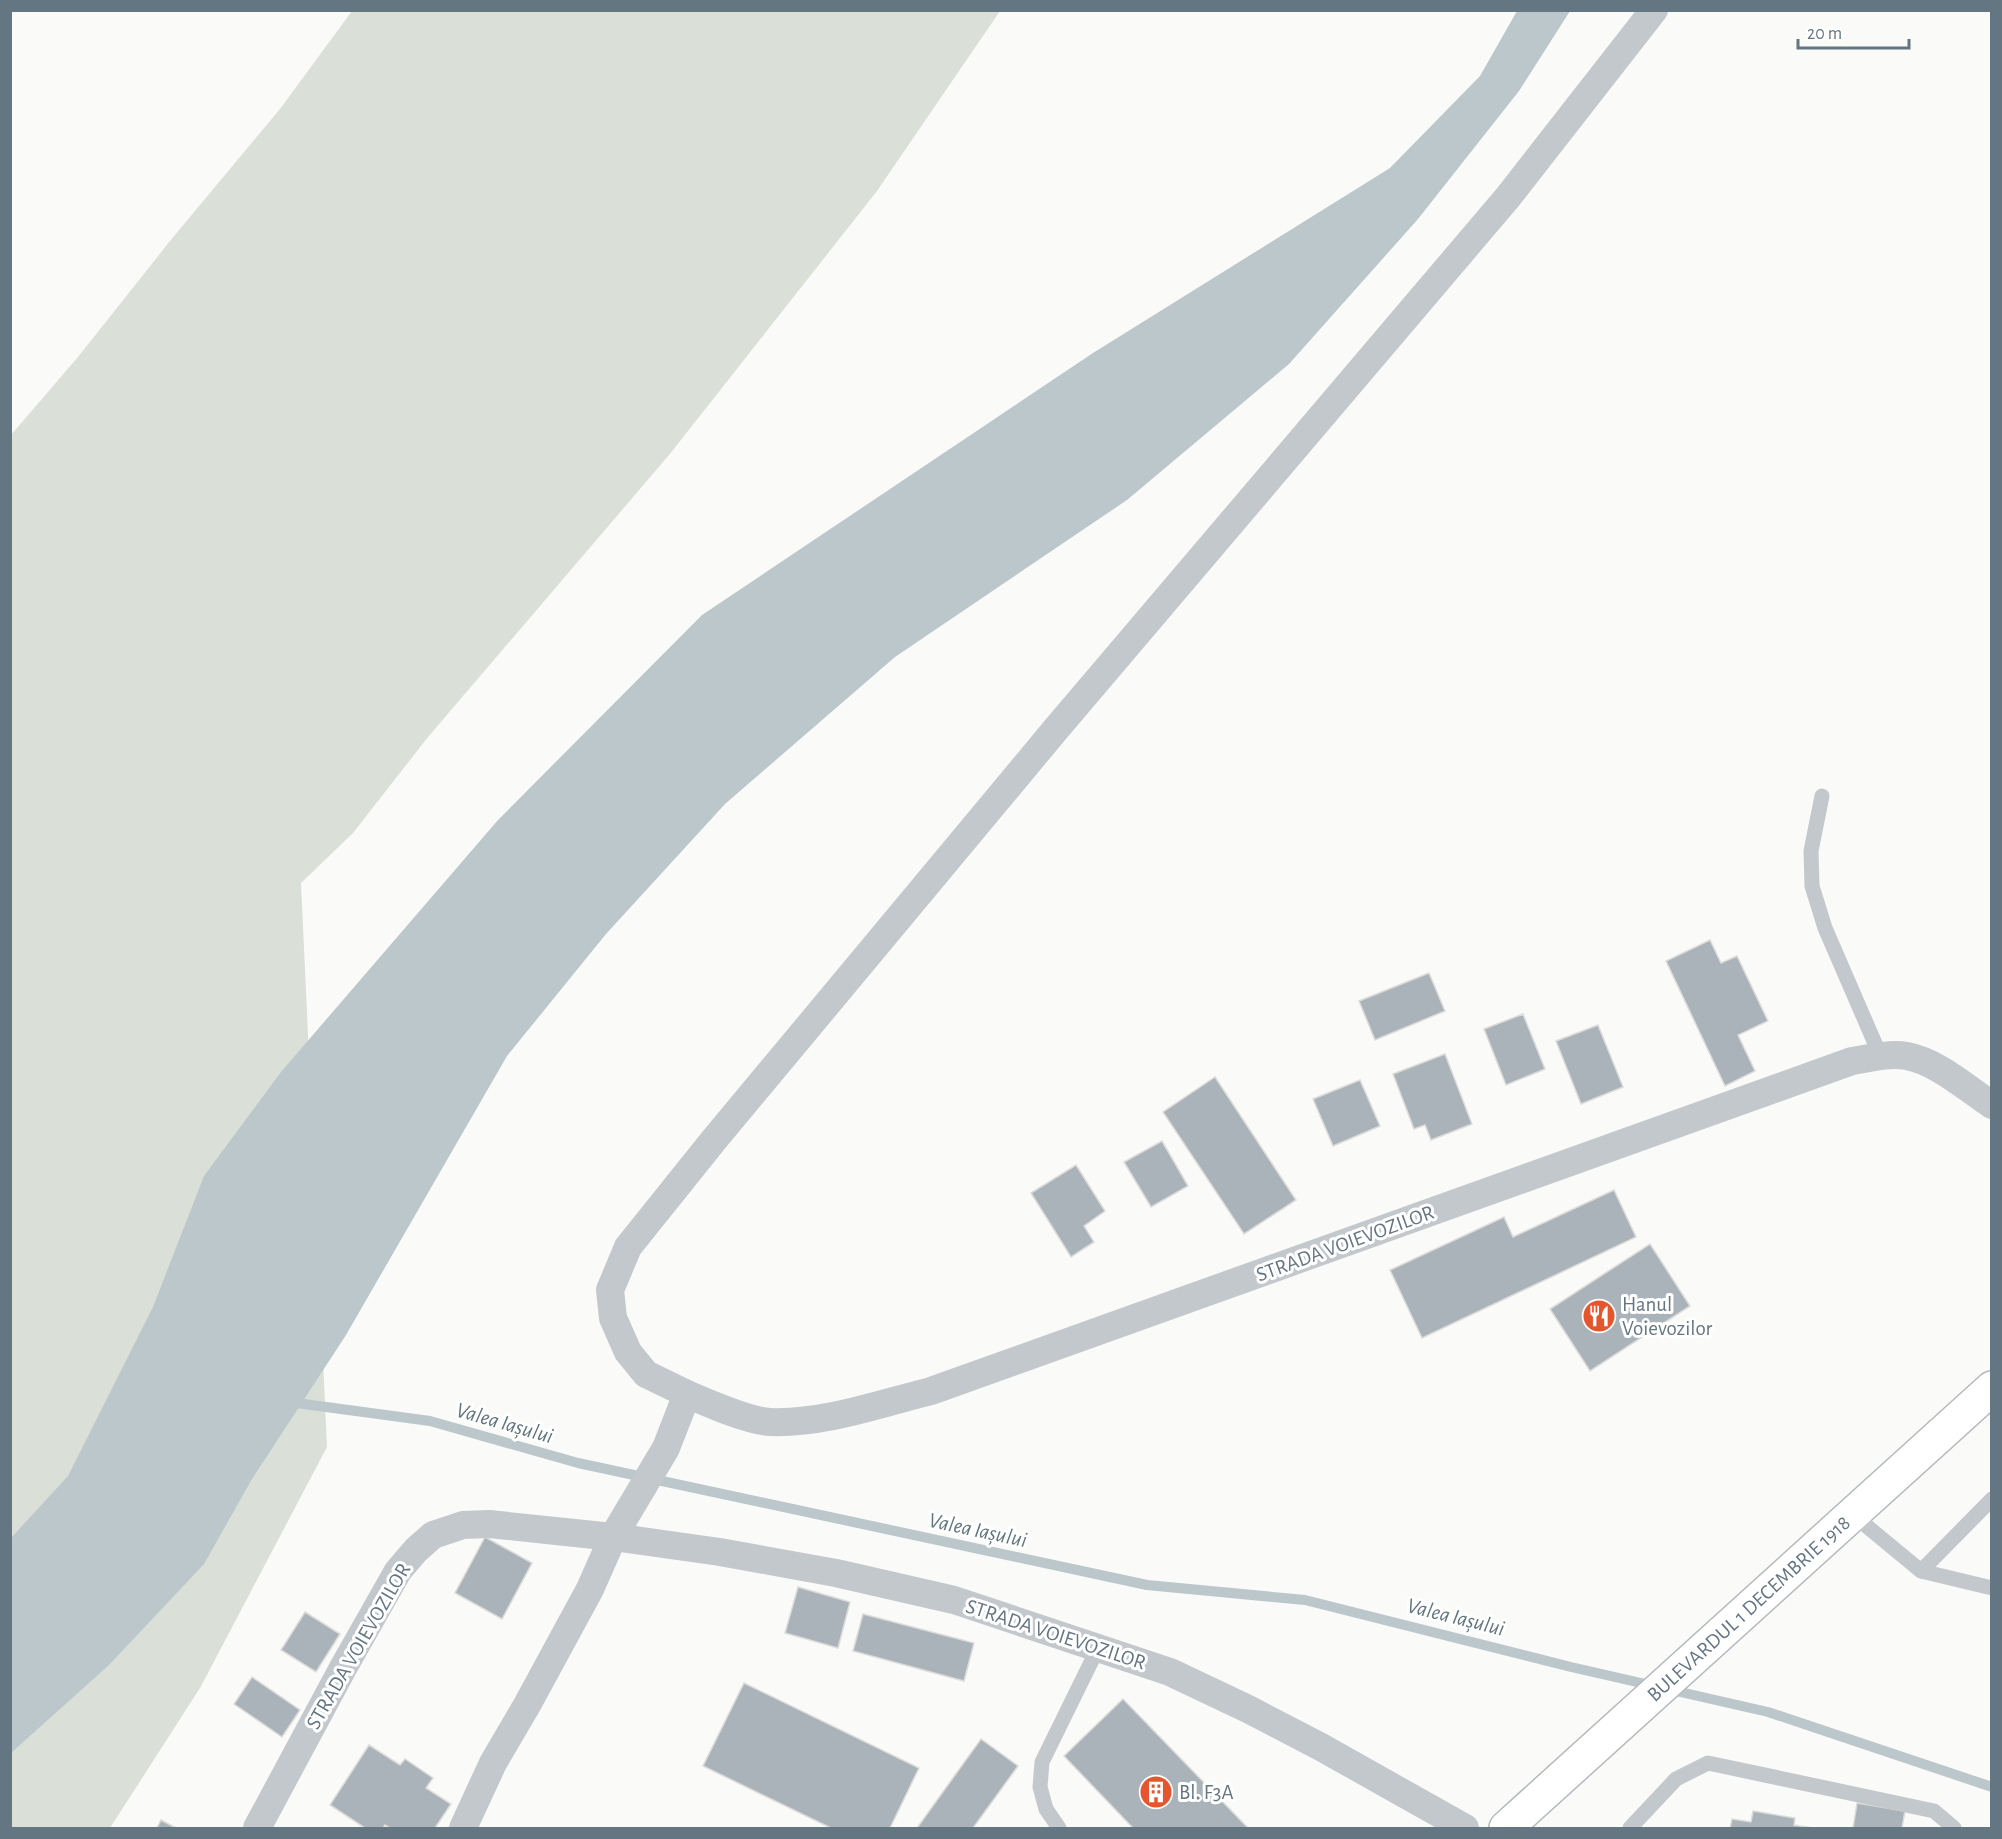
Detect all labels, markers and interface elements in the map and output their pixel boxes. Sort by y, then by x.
scale bar [1798,12,1909,50]
text: 20 m [1807,25,1842,43]
street label: STRADA VOIEVOZILOR [1253,1202,1437,1285]
place label: Hanul Voievozilor [1622,1294,1713,1339]
restaurant icon: Hanul Voievozilor [1581,1298,1617,1334]
water label: Valea Iașului [453,1399,556,1449]
water label: Valea Iașului [926,1509,1029,1553]
street label: BULEVARDUL 1 DECEMBRIE 1918 [1643,1512,1854,1706]
street label: STRADA VOIEVOZILOR [302,1560,414,1733]
water label: Valea Iașului [1404,1594,1507,1642]
street label: STRADA VOIEVOZILOR [963,1595,1148,1673]
building icon: Bl. F3A [1138,1774,1174,1810]
place label: Bl. F3A [1179,1782,1234,1803]

